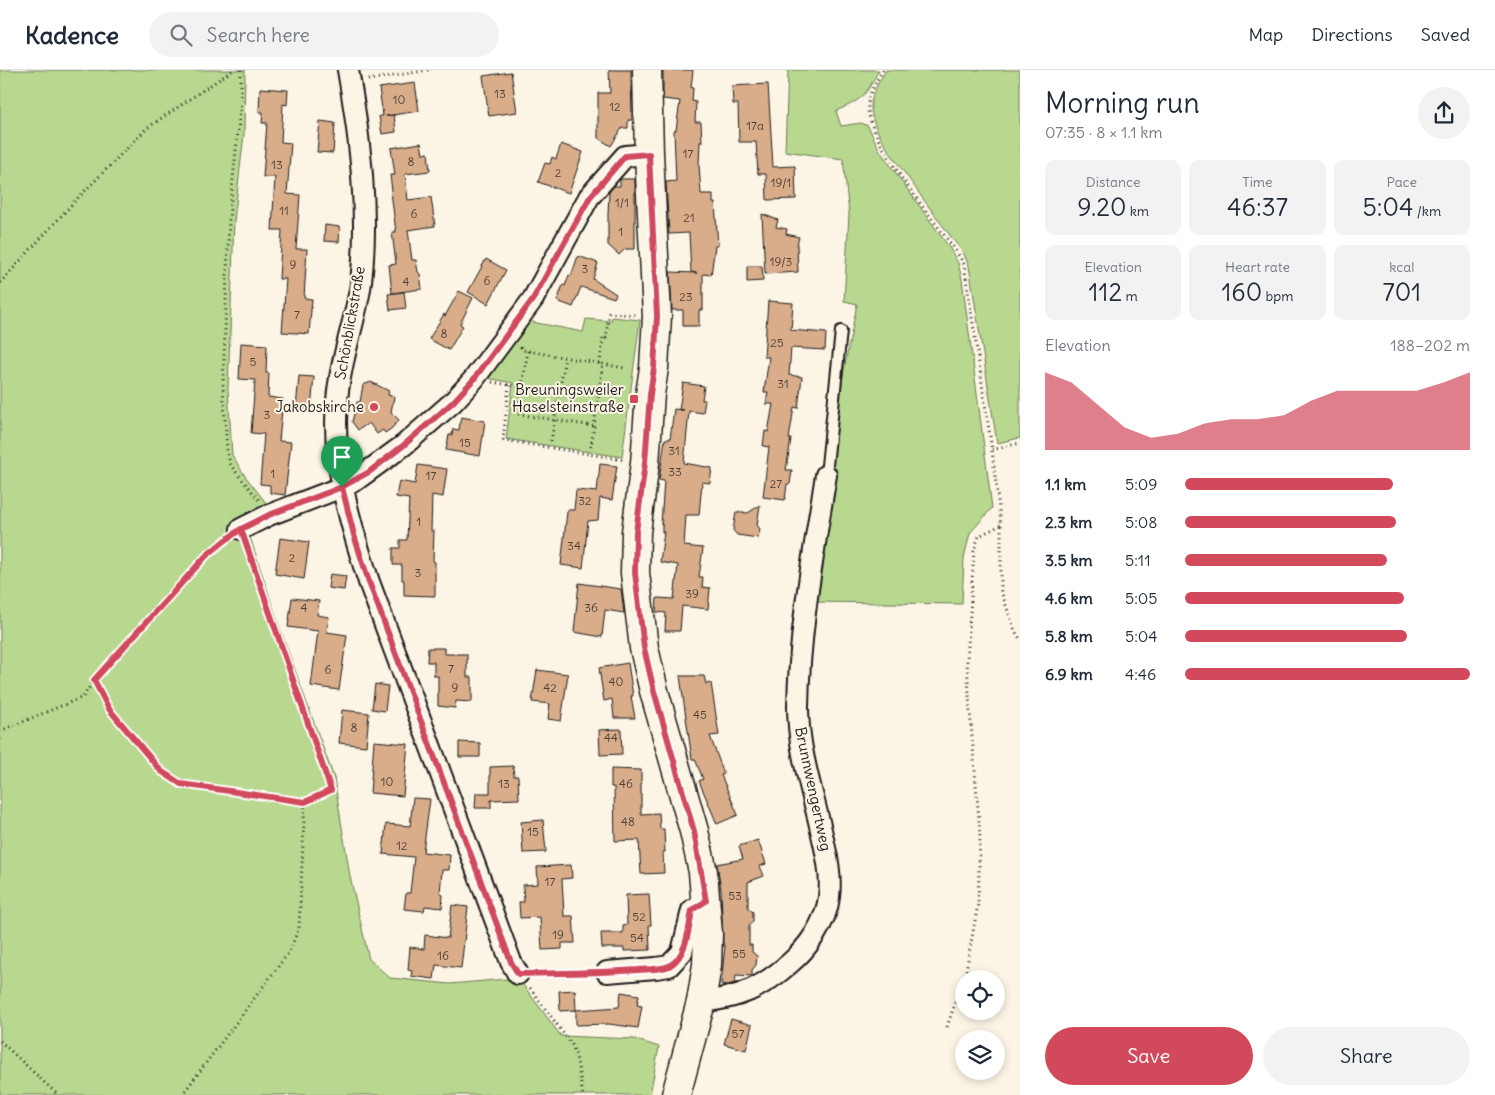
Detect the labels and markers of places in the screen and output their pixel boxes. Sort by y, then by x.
place label: Breuningsweiler Haselsteinstraße [512,380,624,416]
marker: Breuningsweiler Haselsteinstraße [628,393,640,405]
place label: Jakobskirche [275,397,364,416]
marker: Jakobskirche [368,401,380,413]
pin [321,436,363,487]

